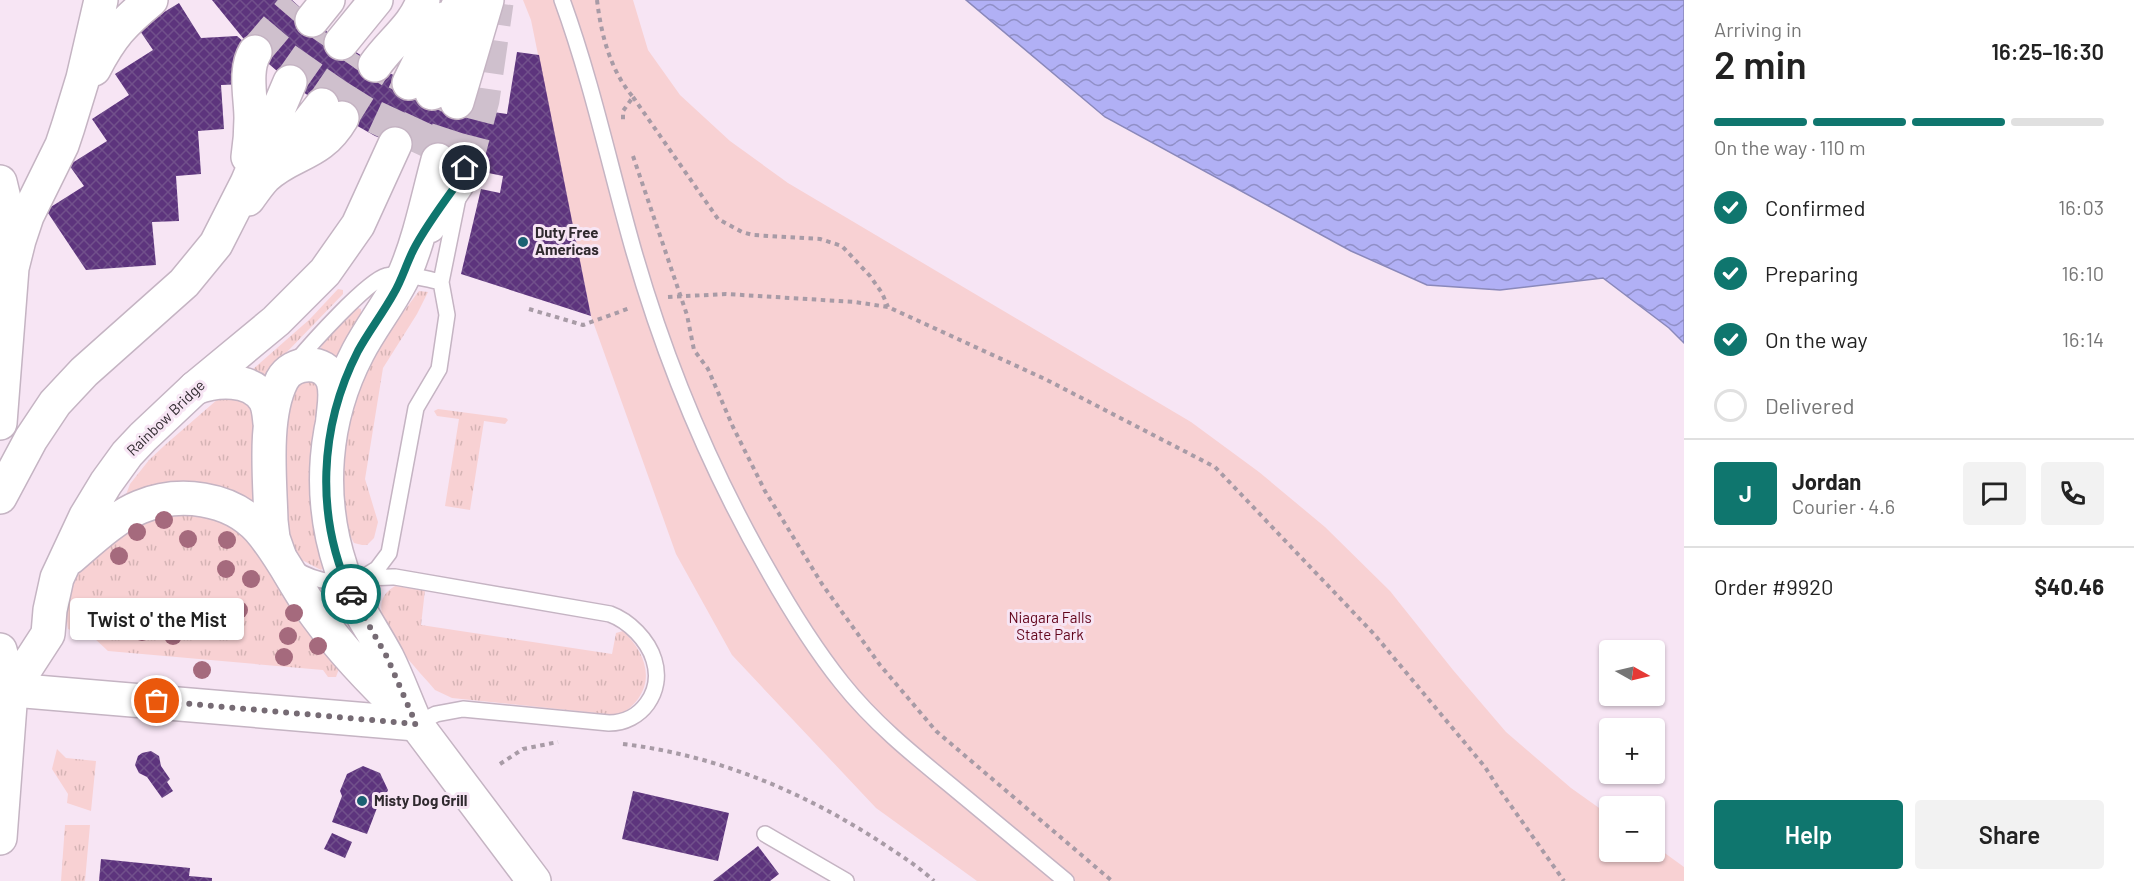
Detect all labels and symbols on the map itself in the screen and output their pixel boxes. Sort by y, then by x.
pin [439,142,490,193]
place label: Duty Free Americas [535,223,599,258]
marker: Duty Free Americas [516,235,530,249]
street label: Rainbow Bridge [123,376,208,459]
courier [321,564,381,624]
callout: Twist o' the Mist [70,599,244,641]
park label: Niagara Falls State Park [1008,608,1092,643]
north arrow [1599,640,1665,706]
pin [131,675,182,726]
place label: Misty Dog Grill [374,791,467,809]
marker: Misty Dog Grill [355,794,369,808]

